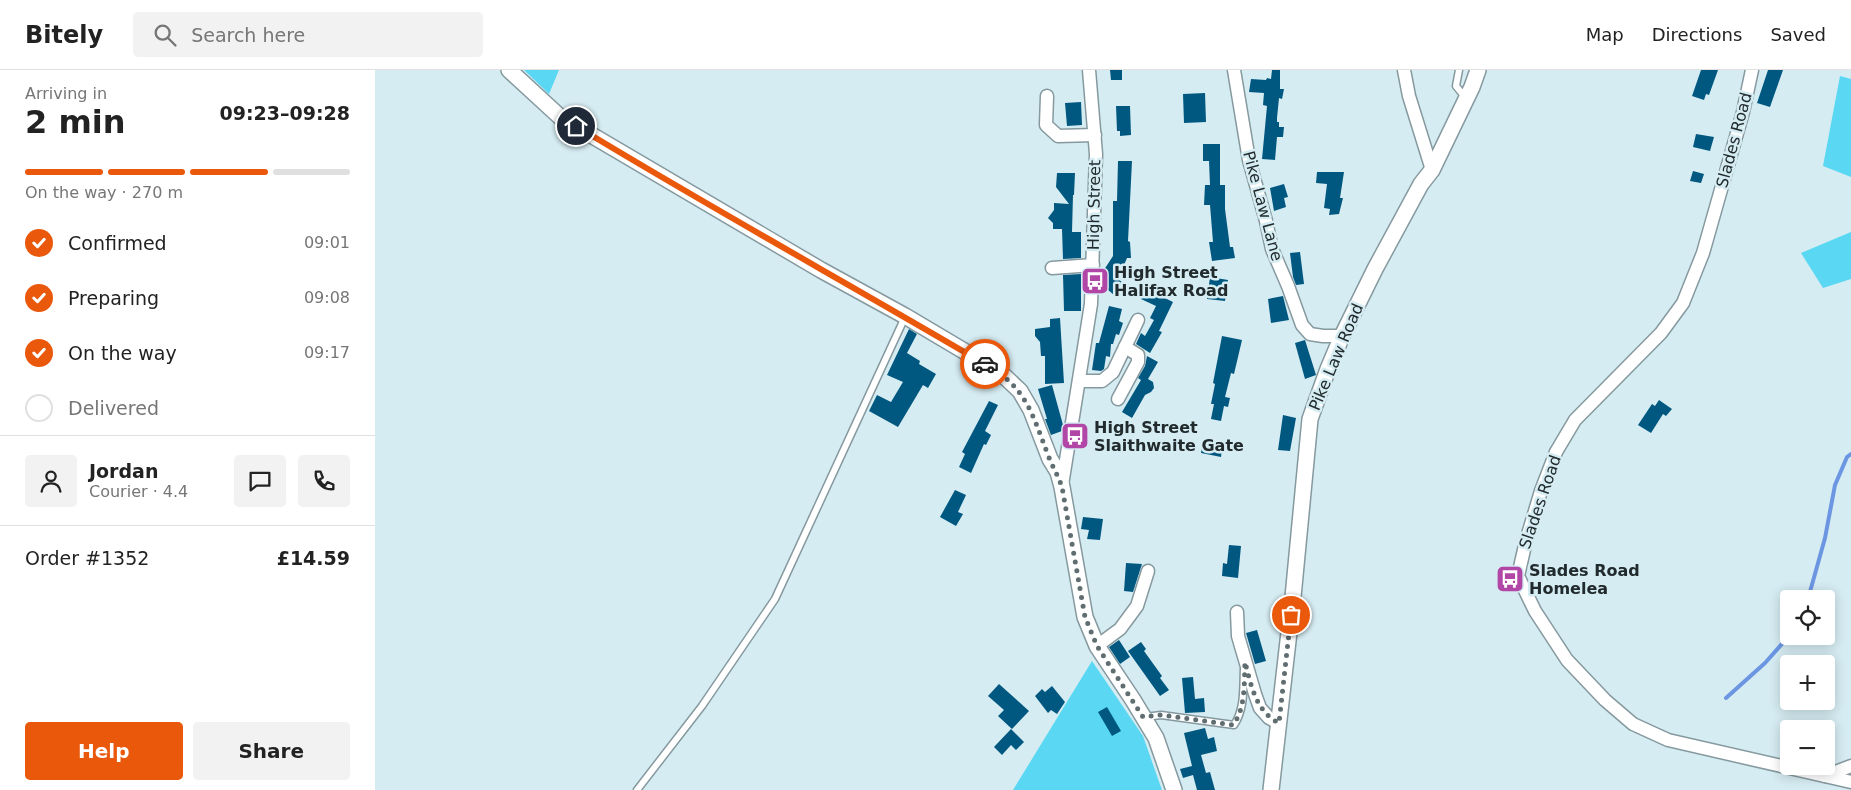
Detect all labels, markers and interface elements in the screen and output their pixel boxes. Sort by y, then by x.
search box [133,12,483,57]
text: Bitely [25,21,103,49]
icon: search [151,21,179,49]
text: Search here [191,24,305,46]
text: Map [1586,24,1624,45]
text: Directions [1652,24,1742,45]
text: Saved [1770,24,1826,45]
text: Arriving in [25,84,107,103]
street label: Slades Road [1712,90,1756,190]
text: 09:23–09:28 [220,102,350,124]
text: 2 min [25,103,126,141]
pin [555,105,597,147]
icon: home [562,112,590,140]
street label: Pike Law Lane [1239,149,1287,263]
street label: High Street [1084,160,1104,250]
text: On the way · 270 m [25,183,183,202]
icon: check [25,229,53,257]
text: Confirmed [68,232,167,254]
text: 09:01 [304,233,350,252]
place label: High Street Halifax Road [1114,263,1228,300]
bus stop icon: High Street Halifax Road [1080,266,1110,296]
icon: check [25,284,53,312]
text: Preparing [68,287,159,309]
text: 09:08 [304,288,350,307]
street label: Pike Law Road [1305,301,1367,413]
icon: check [25,339,53,367]
courier [960,339,1010,389]
text: On the way [68,342,177,364]
text: 09:17 [304,343,350,362]
icon: car [971,350,999,378]
text: Delivered [68,397,159,419]
place label: High Street Slaithwaite Gate [1094,418,1244,455]
bus stop icon: High Street Slaithwaite Gate [1060,421,1090,451]
street label: Slades Road [1515,453,1565,551]
button: person [25,455,77,507]
button: chat [234,455,286,507]
button: phone [298,455,350,507]
text: Jordan [89,460,158,482]
text: Courier · 4.4 [89,482,188,501]
text: Order #1352 [25,547,149,569]
text: £14.59 [277,547,350,569]
place label: Slades Road Homelea [1529,561,1640,598]
bus stop icon: Slades Road Homelea [1495,564,1525,594]
map controls [1780,590,1835,775]
button: locate [1780,590,1835,645]
pin [1270,594,1312,636]
icon: bag [1277,601,1305,629]
button: + [1780,655,1835,710]
button: − [1780,720,1835,775]
button: Help [25,722,183,780]
button: Share [193,722,350,780]

